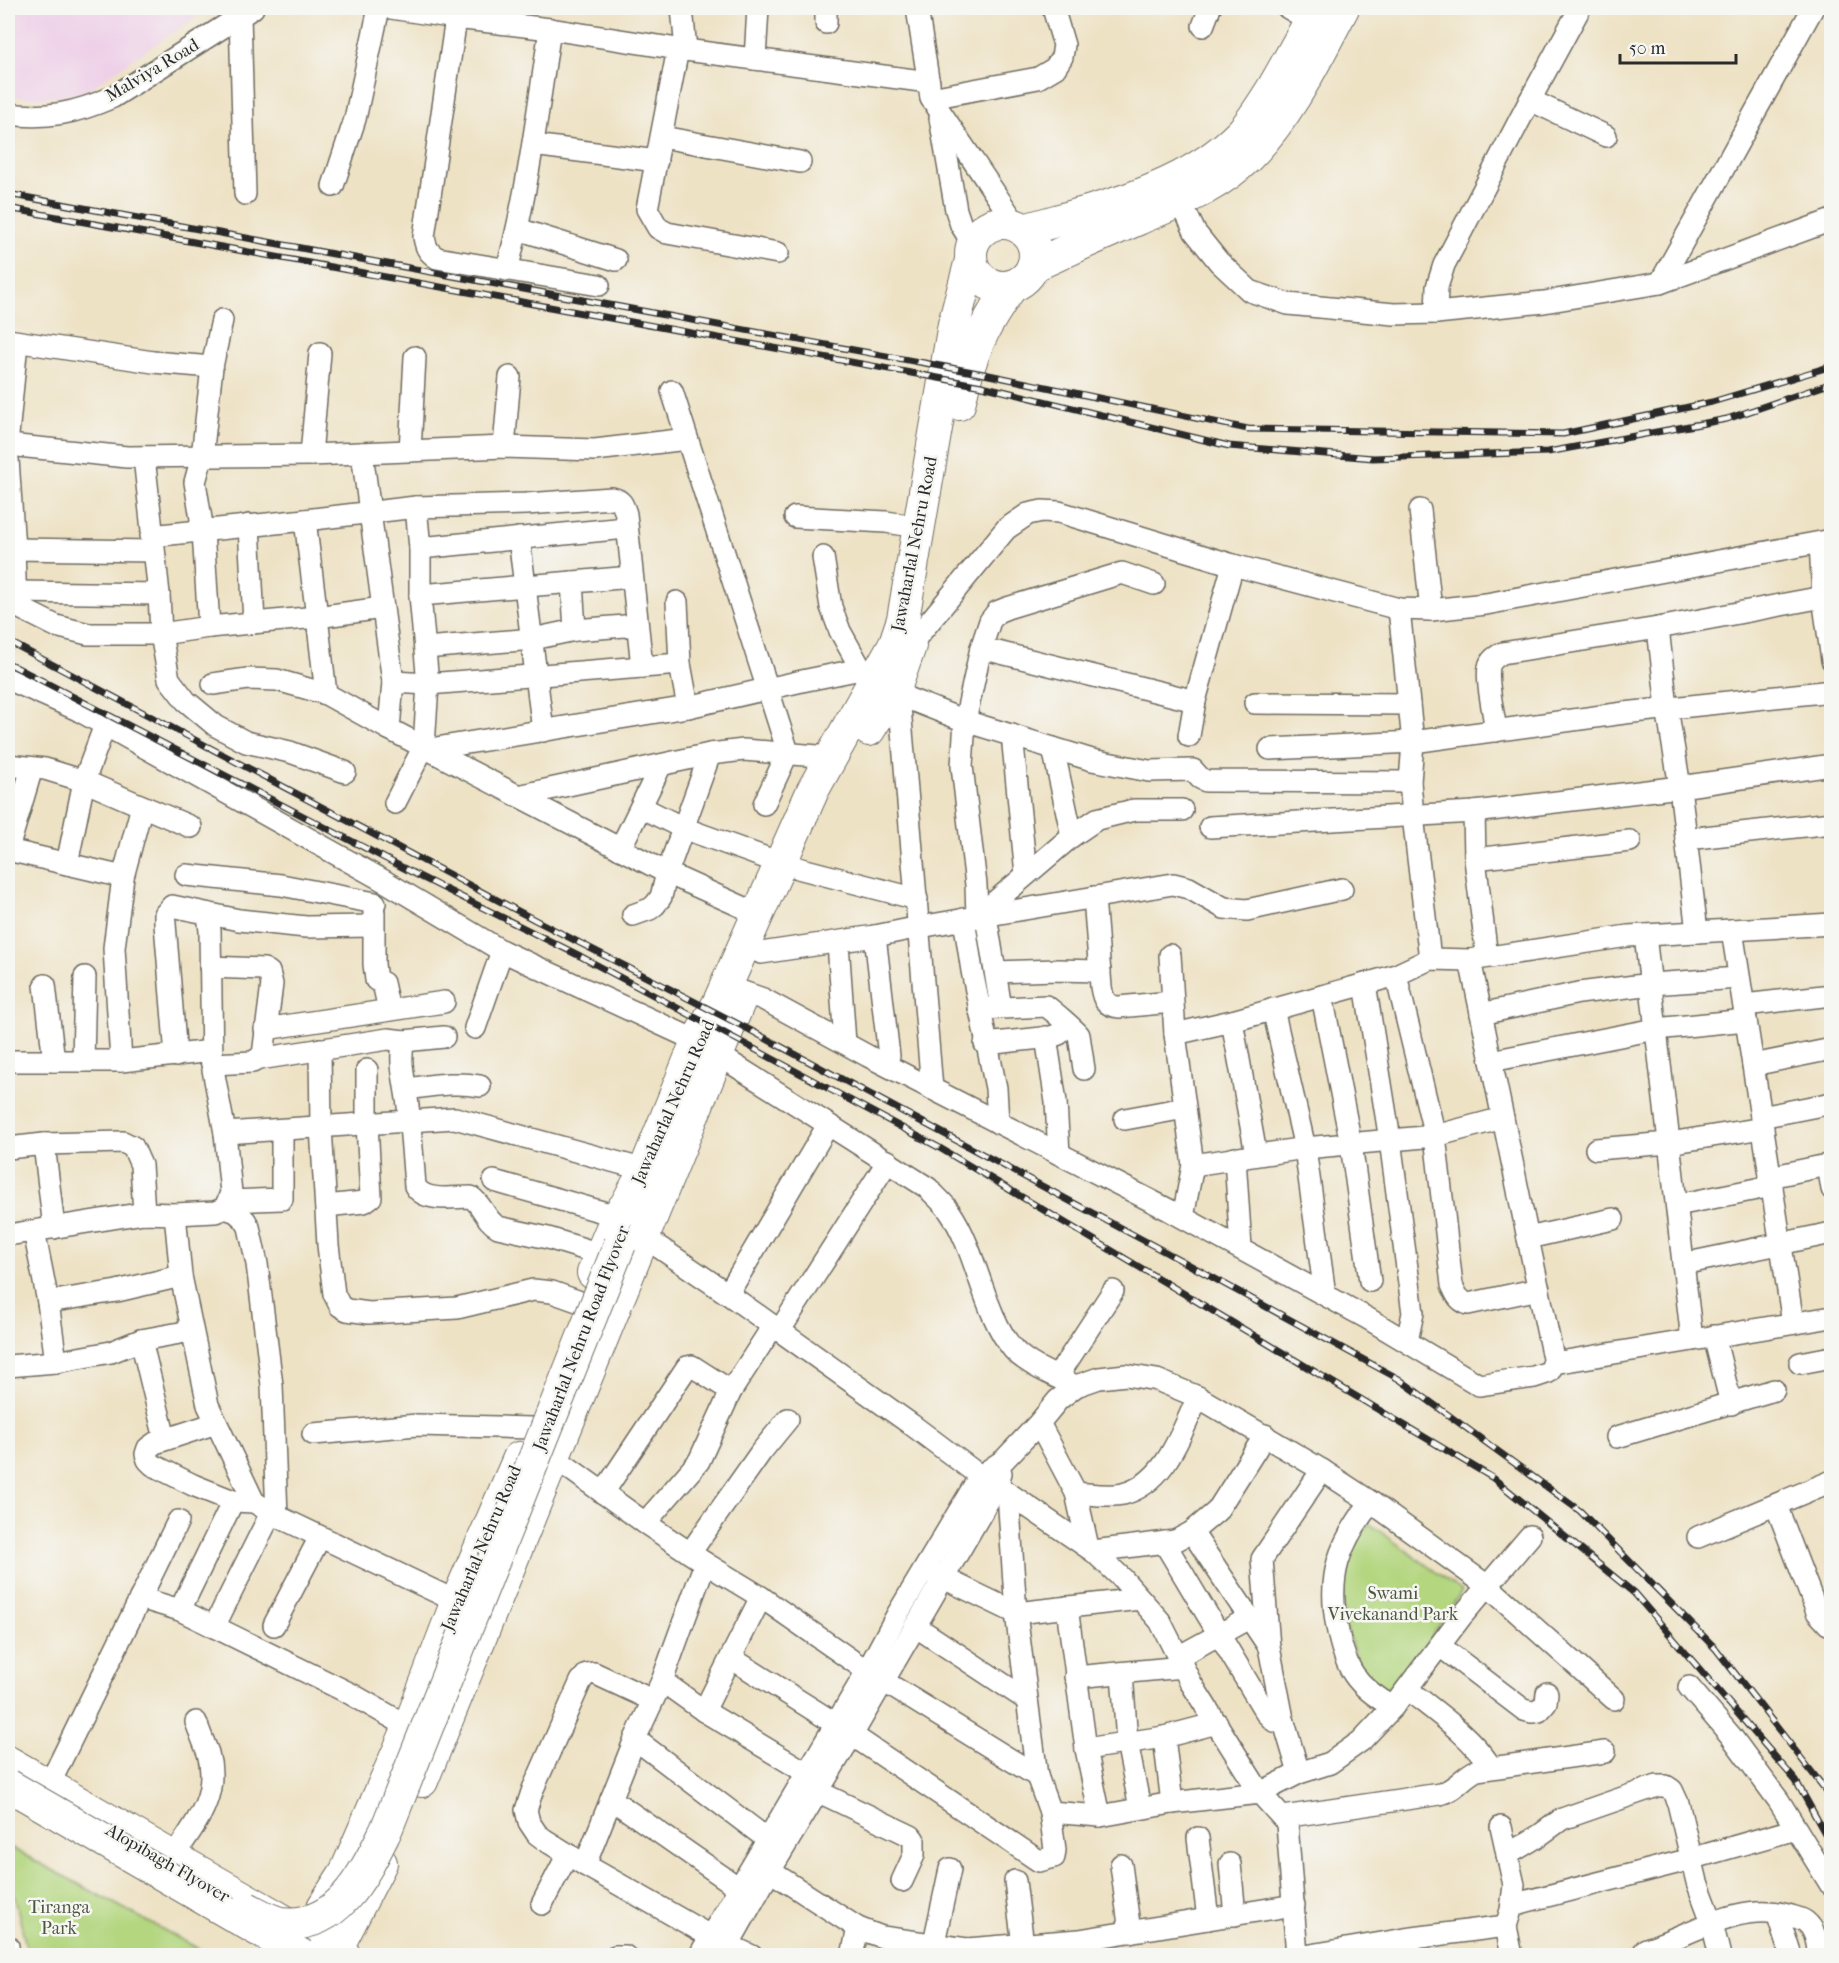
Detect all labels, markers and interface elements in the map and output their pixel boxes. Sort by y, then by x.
scale bar [1620,27,1736,65]
street label: Malviya Road [102,34,203,107]
text: 50 m [1629,38,1666,59]
street label: Jawaharlal Nehru Road [887,455,942,635]
street label: Jawaharlal Nehru Road [627,1016,719,1190]
street label: Jawaharlal Nehru Road Flyover [528,1222,634,1456]
street label: Jawaharlal Nehru Road [436,1462,526,1636]
park label: Swami Vivekanand Park [1327,1583,1459,1625]
street label: Alopibagh Flyover [101,1819,234,1908]
park label: Tiranga Park [28,1897,90,1939]

